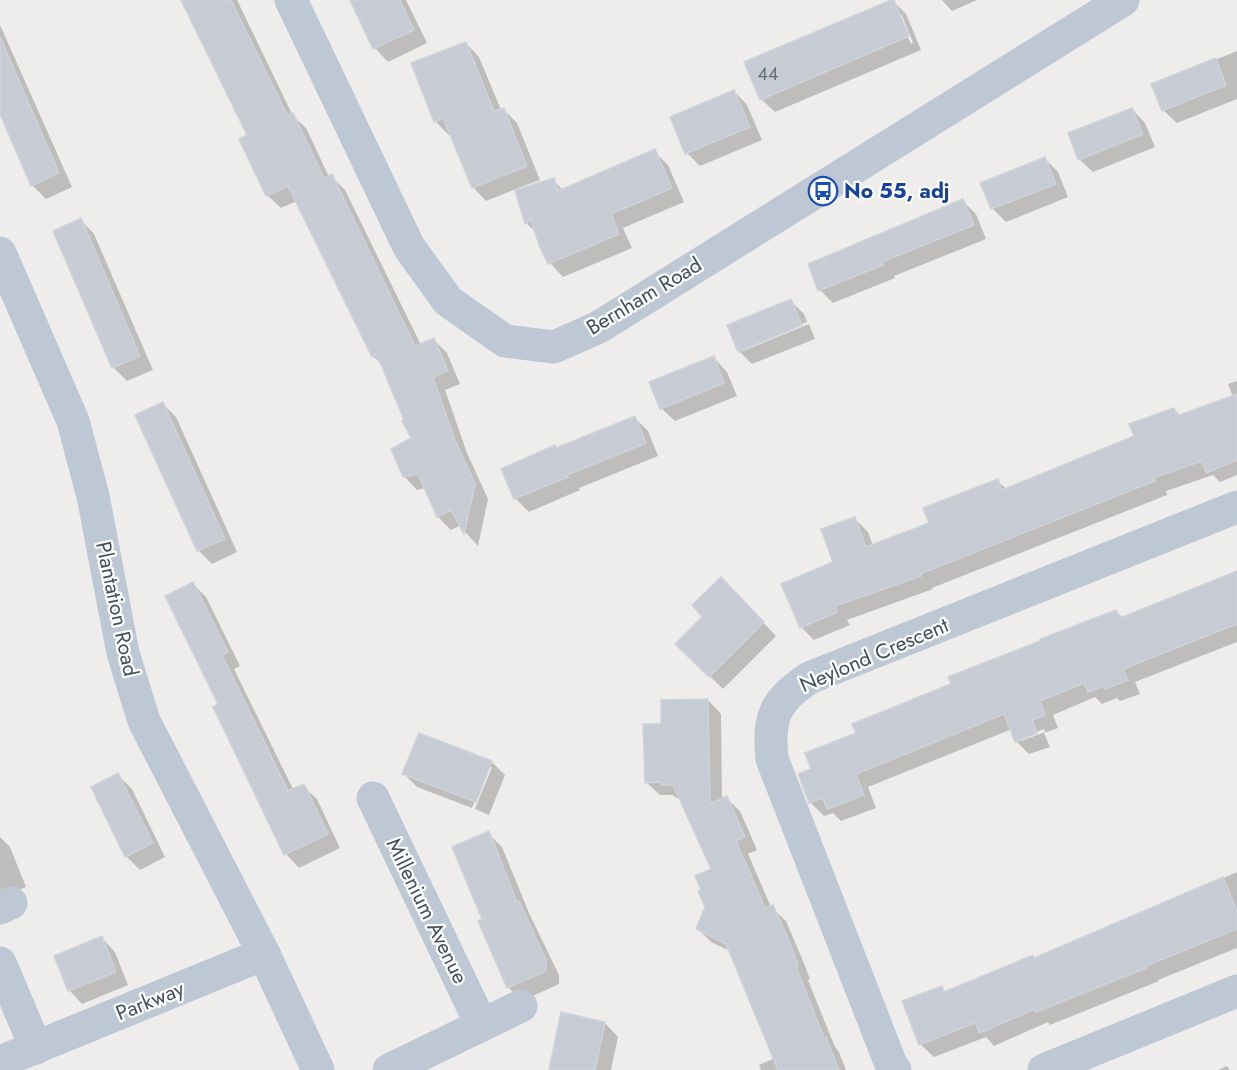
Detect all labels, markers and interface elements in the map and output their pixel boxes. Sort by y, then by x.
house number: 44 [758,61,779,87]
bus stop icon: No 55, adj [807,175,839,207]
place label: No 55, adj [844,176,950,206]
street label: Bernham Road [581,250,707,342]
street label: Plantation Road [88,539,146,679]
street label: Neylond Crescent [795,610,953,700]
street label: Millenium Avenue [379,833,475,989]
street label: Parkway [111,973,189,1028]

